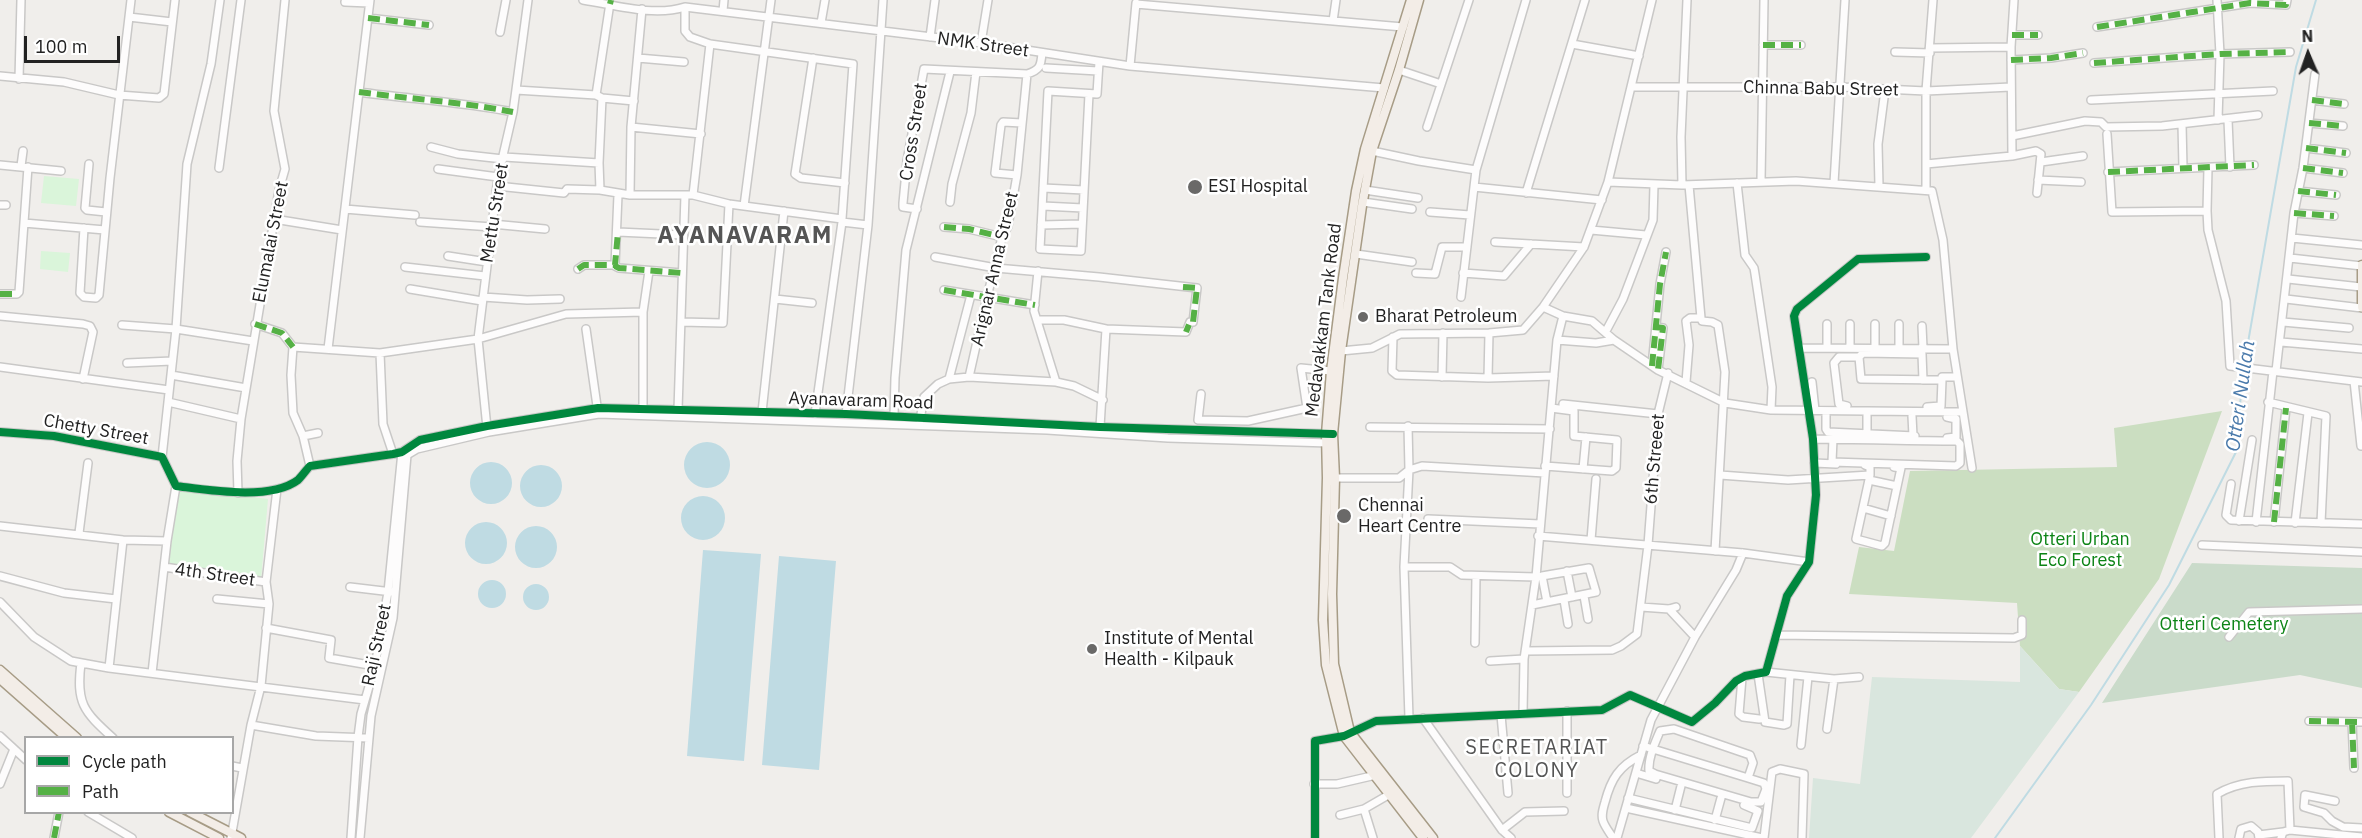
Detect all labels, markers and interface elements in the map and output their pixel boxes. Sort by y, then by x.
scale bar [27,24,123,62]
north arrow [2278,24,2338,84]
text: N [2301,26,2314,46]
street label: NMK Street [936,28,1030,62]
text: 100 m [35,35,87,58]
street label: Chinna Babu Street [1743,77,1899,101]
street label: Cross Street [896,82,932,182]
street label: Mettu Street [476,162,514,264]
place label: ESI Hospital [1208,176,1308,198]
marker: ESI Hospital [1186,178,1204,196]
street label: Elumalai Street [249,179,293,305]
street label: Arignar Anna Street [967,190,1023,348]
district label: AYANAVARAM [657,222,833,250]
street label: Medavakkam Tank Road [1301,222,1347,418]
place label: Bharat Petroleum [1375,306,1517,328]
marker: Bharat Petroleum [1356,310,1370,324]
water label: Otteri Nullah [2221,339,2261,453]
street label: Ayanavaram Road [788,388,934,414]
street label: Chetty Street [42,410,150,450]
street label: 6th Streeet [1640,413,1670,505]
place label: Chennai Heart Centre [1358,495,1461,538]
marker: Chennai Heart Centre [1335,507,1353,525]
park label: Otteri Urban Eco Forest [2030,529,2130,572]
street label: 4th Street [173,559,257,591]
street label: Raji Street [358,602,396,688]
park label: Otteri Cemetery [2160,614,2288,636]
place label: Institute of Mental Health - Kilpauk [1104,628,1253,670]
marker: Institute of Mental Health - Kilpauk [1085,642,1099,656]
legend [24,736,234,814]
district label: SECRETARIAT COLONY [1465,736,1609,783]
text: Cycle path [82,750,167,773]
text: Path [82,780,119,803]

